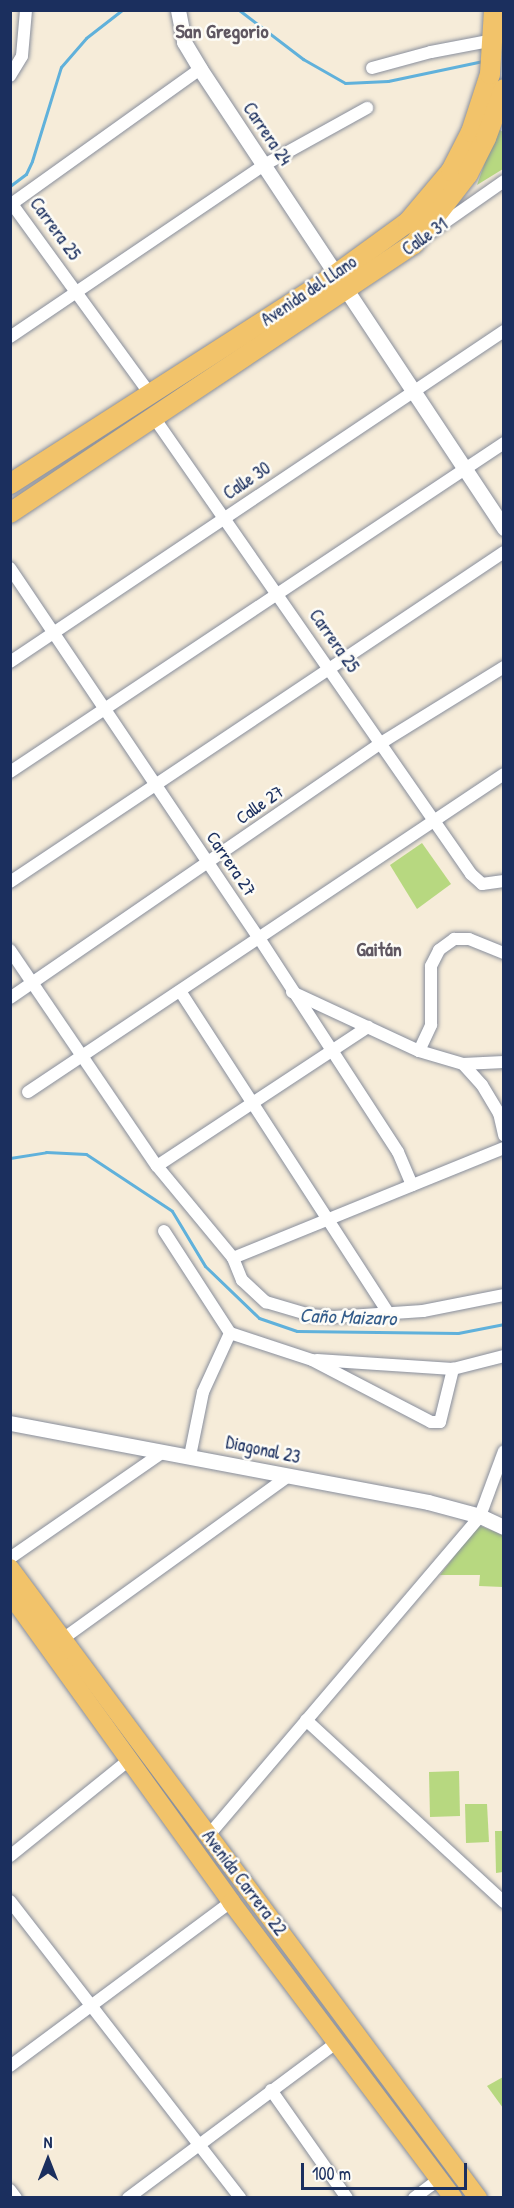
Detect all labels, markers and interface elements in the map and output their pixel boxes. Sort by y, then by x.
district label: San Gregorio [175,18,269,42]
street label: Carrera 24 [238,98,296,170]
street label: Carrera 25 [25,193,85,265]
street label: Calle 31 [398,214,452,260]
street label: Avenida del Llano [257,251,361,331]
street label: Calle 30 [219,457,275,505]
street label: Carrera 25 [304,605,364,677]
street label: Calle 27 [232,781,288,829]
street label: Carrera 27 [202,828,260,900]
district label: Gaitán [356,936,402,960]
water label: Caño Maizaro [299,1302,397,1330]
street label: Diagonal 23 [224,1432,302,1468]
street label: Avenida Carrera 22 [197,1826,291,1940]
north arrow [18,2130,78,2190]
text: N [44,2131,52,2153]
scale bar [304,2151,470,2189]
text: 100 m [312,2161,351,2186]

